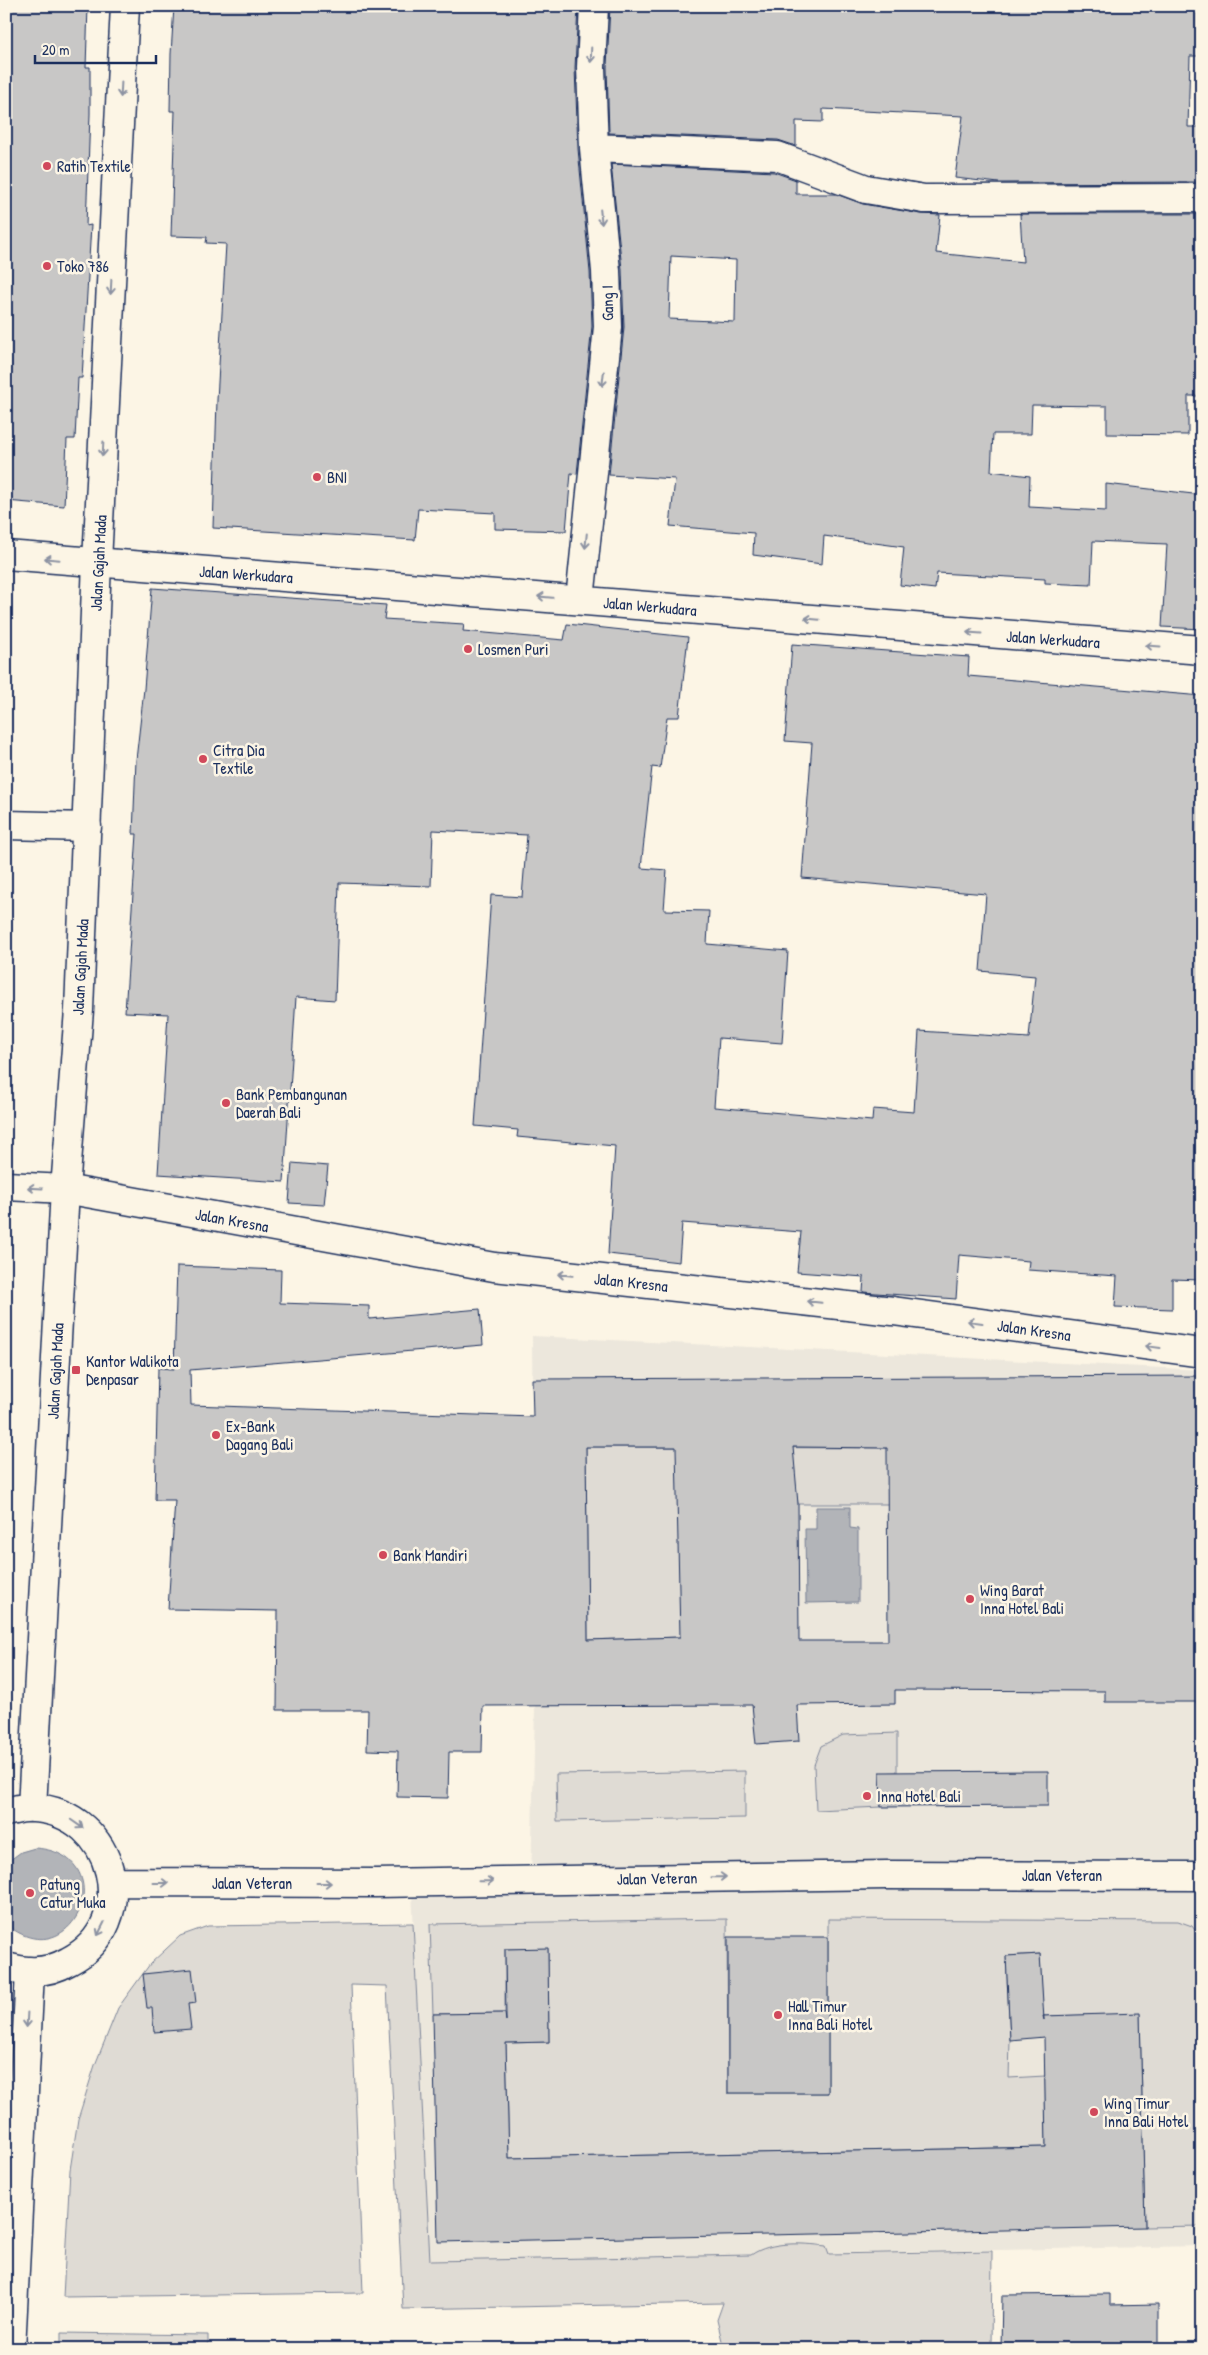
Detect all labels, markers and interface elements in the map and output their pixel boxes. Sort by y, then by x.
scale bar [35,32,156,64]
text: 20 m [42,39,69,60]
one-way arrow [587,47,596,63]
one-way arrow [116,82,125,98]
place label: Ratih Textile [57,155,131,177]
marker: Ratih Textile [41,160,53,172]
one-way arrow [596,209,606,225]
place label: Toko 786 [57,255,109,277]
marker: Toko 786 [41,260,53,272]
one-way arrow [107,279,116,295]
street label: Gang I [596,285,618,321]
one-way arrow [598,371,608,387]
one-way arrow [99,441,108,457]
place label: BNI [327,466,347,488]
marker: BNI [311,471,323,483]
street label: Jalan Gajah Mada [84,514,112,612]
one-way arrow [581,532,591,548]
one-way arrow [44,554,60,563]
street label: Jalan Werkudara [198,560,294,588]
street label: Jalan Werkudara [602,591,698,621]
one-way arrow [537,592,553,602]
one-way arrow [804,615,820,624]
street label: Jalan Werkudara [1005,625,1101,653]
one-way arrow [966,628,982,637]
place label: Losmen Puri [478,638,549,660]
one-way arrow [1145,642,1161,651]
marker: Losmen Puri [462,643,474,655]
place label: Citra Dia Textile [213,739,264,779]
marker: Citra Dia Textile [197,753,209,765]
street label: Jalan Gajah Mada [66,918,94,1016]
place label: Bank Pembangunan Daerah Bali [236,1083,347,1123]
marker: Bank Pembangunan Daerah Bali [220,1097,232,1109]
one-way arrow [28,1183,44,1192]
street label: Jalan Kresna [194,1203,270,1237]
street label: Jalan Kresna [593,1267,669,1297]
one-way arrow [558,1270,574,1280]
one-way arrow [806,1297,822,1307]
street label: Jalan Kresna [996,1314,1072,1346]
one-way arrow [967,1317,983,1327]
street label: Jalan Gajah Mada [41,1322,69,1420]
one-way arrow [1146,1341,1162,1351]
place label: Kantor Walikota Denpasar [86,1350,179,1390]
marker: Kantor Walikota Denpasar [70,1364,82,1376]
place label: Ex-Bank Dagang Bali [226,1415,294,1455]
marker: Ex-Bank Dagang Bali [210,1429,222,1441]
place label: Bank Mandiri [393,1544,468,1566]
marker: Bank Mandiri [377,1549,389,1561]
place label: Wing Barat Inna Hotel Bali [980,1579,1064,1619]
marker: Wing Barat Inna Hotel Bali [964,1593,976,1605]
place label: Inna Hotel Bali [877,1785,961,1807]
marker: Inna Hotel Bali [861,1790,873,1802]
one-way arrow [70,1819,84,1829]
street label: Jalan Veteran [1022,1864,1102,1886]
street label: Jalan Veteran [617,1866,697,1890]
street label: Jalan Veteran [212,1872,292,1894]
one-way arrow [710,1872,726,1882]
place label: Patung Catur Muka [40,1873,106,1913]
one-way arrow [478,1876,494,1886]
one-way arrow [152,1878,169,1888]
one-way arrow [315,1878,331,1888]
marker: Patung Catur Muka [24,1887,36,1899]
one-way arrow [96,1921,105,1936]
place label: Hall Timur Inna Bali Hotel [788,1995,873,2035]
marker: Hall Timur Inna Bali Hotel [772,2009,784,2021]
one-way arrow [23,2012,32,2028]
place label: Wing Timur Inna Bali Hotel [1104,2092,1189,2132]
marker: Wing Timur Inna Bali Hotel [1088,2106,1100,2118]

